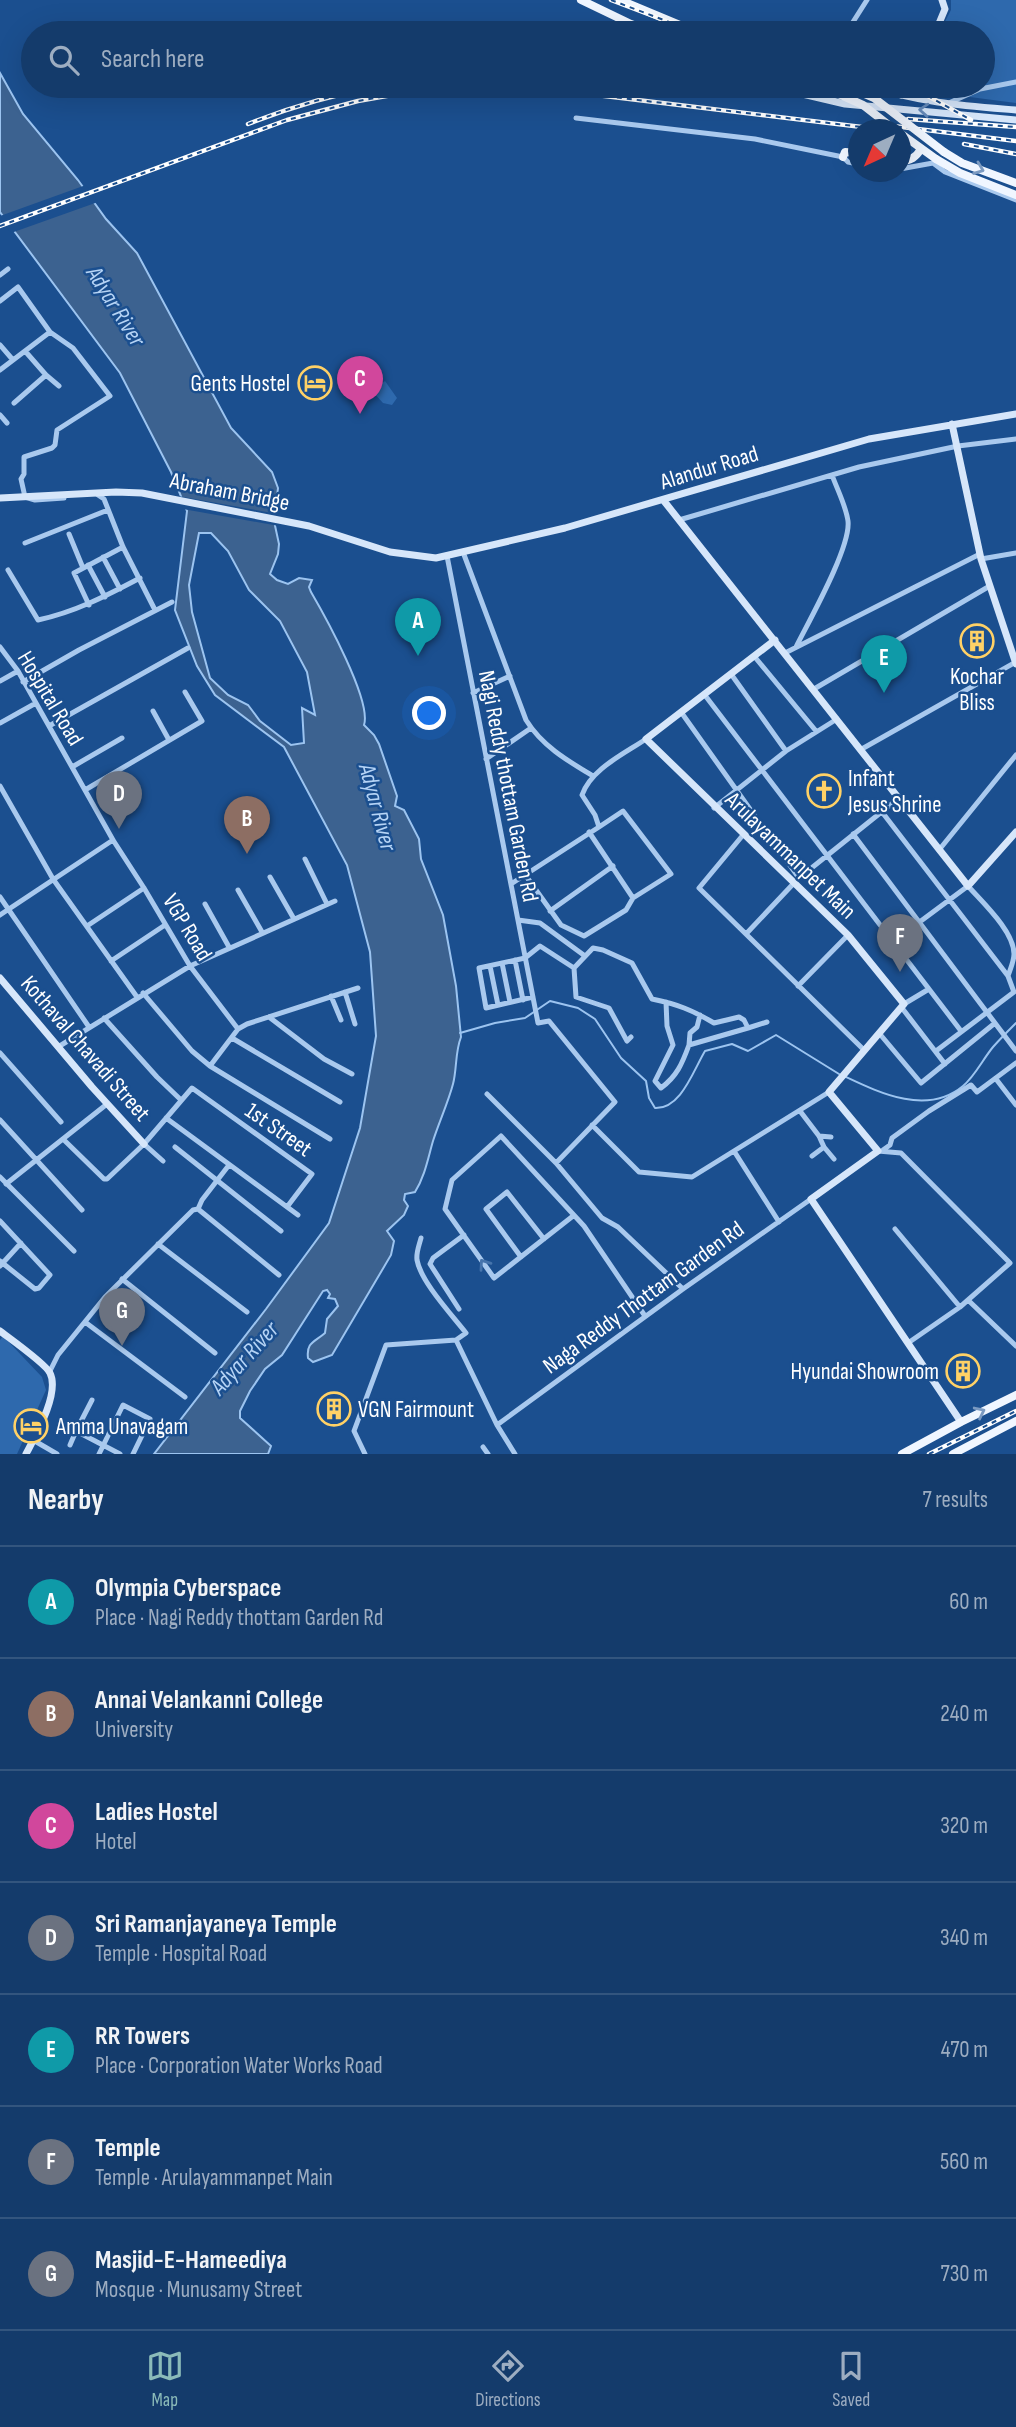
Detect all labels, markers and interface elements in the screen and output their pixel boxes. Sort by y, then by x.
search box [21,21,995,98]
icon: search [45,41,83,79]
text: Search here [101,44,204,75]
one-way arrow [918,103,929,118]
north arrow [848,119,911,182]
one-way arrow [973,161,985,175]
water label: Adyar River [79,260,152,353]
pin: C [337,356,383,414]
hotel icon: Gents Hostel [296,364,334,402]
place label: Gents Hostel [191,370,290,398]
street label: Alandur Road [656,440,762,496]
street label: Abraham Bridge [167,467,292,517]
pin: A [395,598,441,656]
building icon: Kochar Bliss [958,622,996,660]
pin: E [861,635,907,693]
street label: Hospital Road [11,646,89,751]
place label: Kochar Bliss [950,663,1004,717]
street label: Nagi Reddy thottam Garden Rd [472,668,544,904]
your location [412,696,446,730]
water label: Adyar River [352,760,403,855]
place label: Infant Jesus Shrine [847,765,941,819]
pin: D [96,771,142,829]
church icon: Infant Jesus Shrine [805,772,843,810]
street label: Arulayammanpet Main [718,786,862,925]
pin: B [224,796,270,854]
street label: VGP Road [156,889,218,966]
pin: F [877,914,923,972]
street label: Kothaval Chavadi Street [14,970,156,1127]
street label: 1st Street [239,1097,317,1163]
street label: Naga Reddy Thottam Garden Rd [538,1215,750,1380]
one-way arrow [480,1259,492,1272]
pin: G [99,1288,145,1346]
water label: Adyar River [203,1315,286,1402]
building icon: Hyundai Showroom [944,1352,982,1390]
place label: Hyundai Showroom [790,1358,939,1386]
building icon: VGN Fairmount [315,1390,353,1428]
place label: VGN Fairmount [358,1396,474,1424]
hotel icon: Amma Unavagam [12,1407,50,1445]
one-way arrow [973,1407,985,1421]
place label: Amma Unavagam [55,1413,188,1441]
text: Nearby [28,1482,104,1518]
text: 7 results [922,1486,988,1514]
text: Olympia Cyberspace [95,1573,281,1604]
text: A [46,1588,56,1616]
text: 60 m [949,1588,988,1616]
text: Place · Nagi Reddy thottam Garden Rd [95,1604,383,1632]
text: Annai Velankanni College [95,1685,323,1716]
text: B [46,1700,56,1728]
text: 240 m [940,1700,988,1728]
text: University [95,1716,173,1744]
text: Ladies Hostel [95,1797,218,1828]
text: C [45,1812,57,1840]
text: 320 m [940,1812,988,1840]
text: Hotel [95,1828,137,1856]
text: Sri Ramanjayaneya Temple [95,1909,337,1940]
text: D [45,1924,57,1952]
text: 340 m [940,1924,988,1952]
text: Temple · Hospital Road [95,1940,267,1968]
text: RR Towers [95,2021,190,2052]
text: E [46,2036,56,2064]
text: 470 m [941,2036,988,2064]
text: Place · Corporation Water Works Road [95,2052,383,2080]
text: Temple [95,2133,161,2164]
text: F [46,2148,56,2176]
text: 560 m [940,2148,988,2176]
text: Temple · Arulayammanpet Main [95,2164,333,2192]
text: Masjid-E-Hameediya [95,2245,287,2276]
text: G [45,2260,57,2288]
text: 730 m [940,2260,988,2288]
text: Mosque · Munusamy Street [95,2276,302,2304]
tab: Map [146,2347,184,2412]
tab: Directions [475,2347,541,2412]
tab: Saved [832,2347,870,2412]

